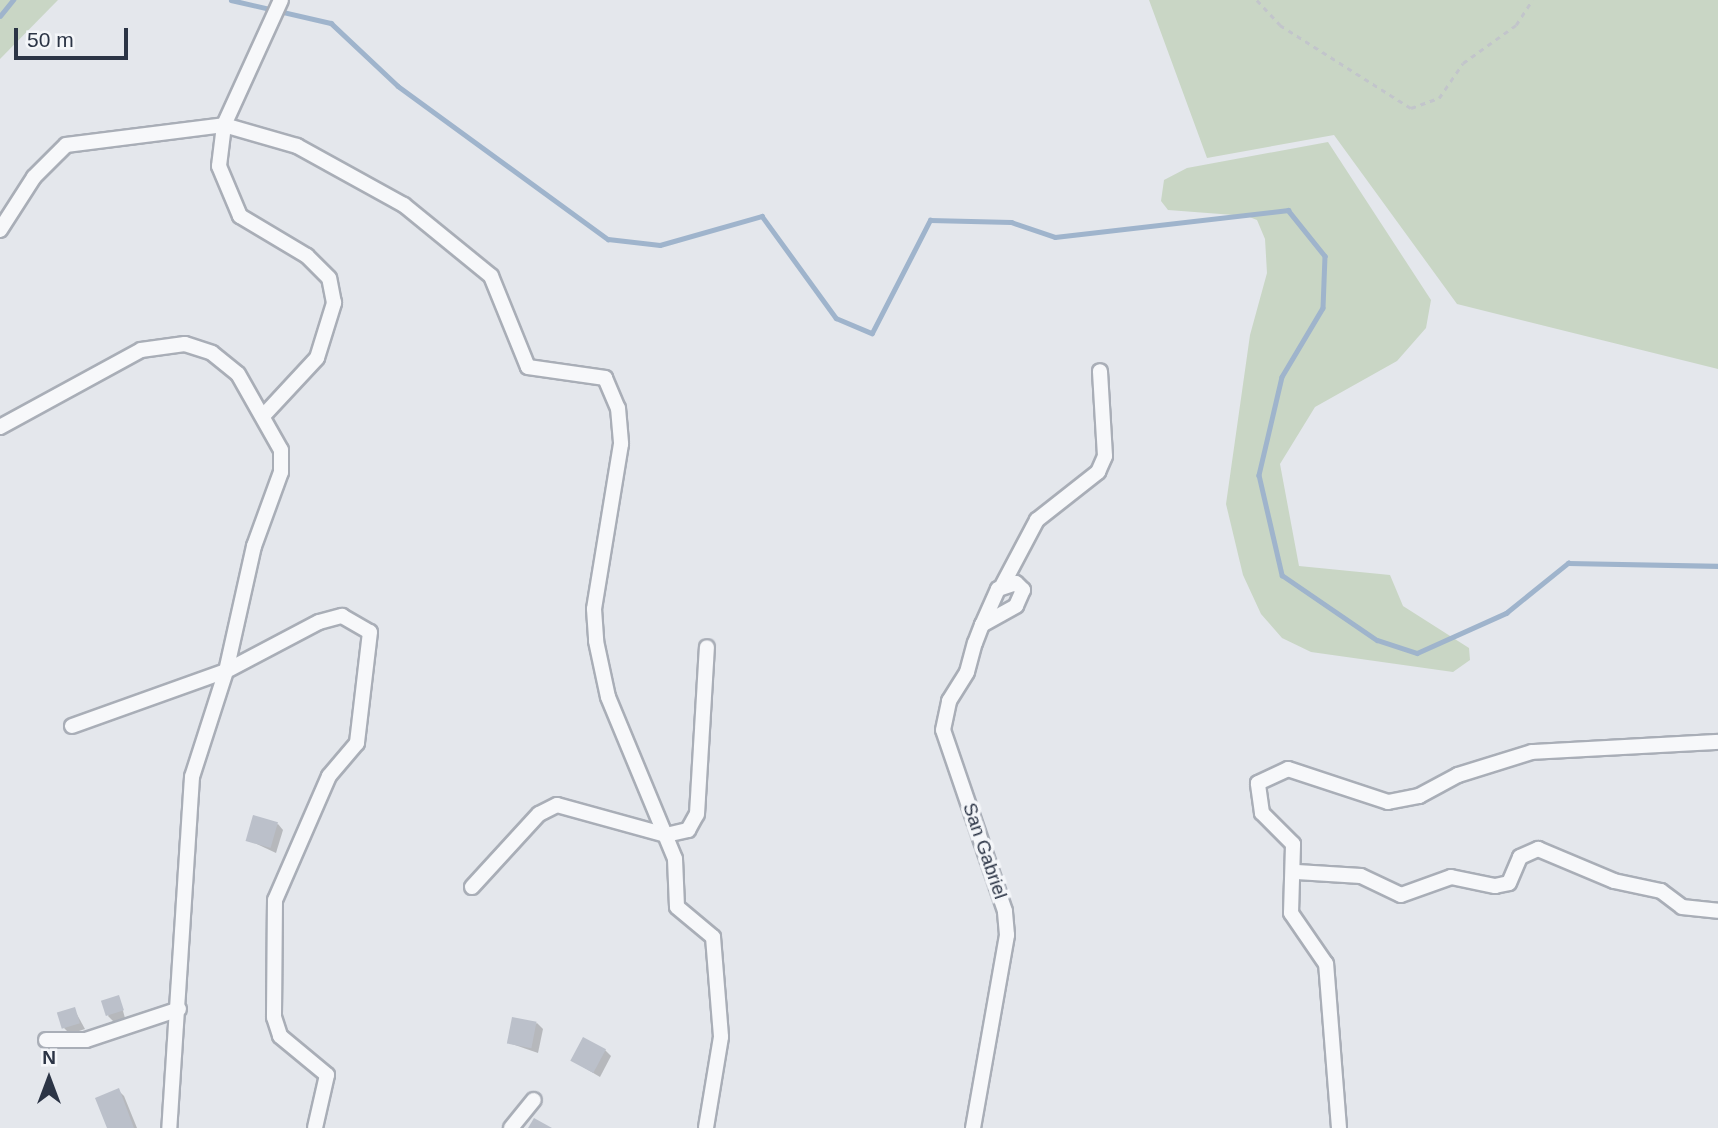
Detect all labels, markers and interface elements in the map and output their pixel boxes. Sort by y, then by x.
scale bar [18,14,131,58]
text: 50 m [27,28,74,51]
street label: San Gabriel [958,800,1012,902]
north arrow [14,1044,84,1114]
text: N [42,1047,56,1068]

